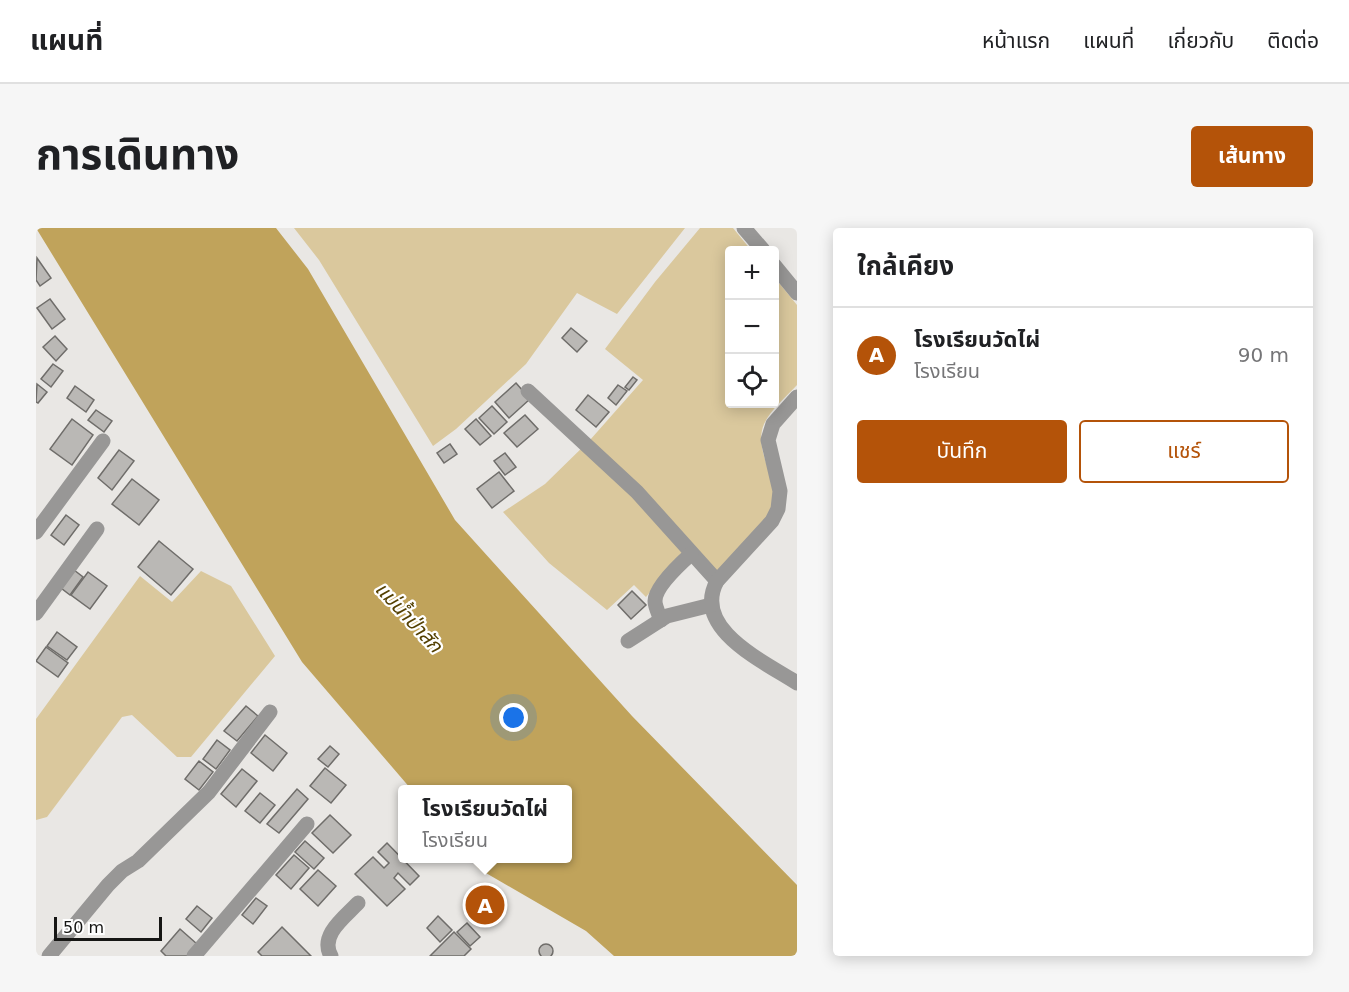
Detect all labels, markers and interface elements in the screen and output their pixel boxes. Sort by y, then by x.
text: แผนที่ [30,24,103,57]
text: หน้าแรก [982,29,1050,53]
text: แผนที่ [1083,29,1134,53]
text: เกี่ยวกับ [1167,29,1234,53]
text: ติดต่อ [1267,29,1319,53]
button: เส้นทาง [1191,126,1313,187]
text: การเดินทาง [36,130,239,179]
map controls [725,246,779,408]
button: + [725,246,779,300]
text: ใกล้เคียง [857,251,954,281]
button: − [725,300,779,354]
text: โรงเรียนวัดไผ่ [914,327,1040,352]
text: A [869,343,884,367]
text: 90 m [1238,343,1289,367]
button: locate [725,354,779,408]
text: โรงเรียน [914,359,980,383]
button: บันทึก [857,420,1067,483]
button: แชร์ [1079,420,1289,483]
water label: แม่น้ำป่าสัก [370,575,450,658]
your location [499,703,528,732]
popup [398,785,572,863]
text: โรงเรียนวัดไผ่ [422,796,548,821]
text: โรงเรียน [422,828,488,852]
pin: A [466,882,504,928]
scale bar [54,914,162,942]
text: 50 m [63,918,104,937]

